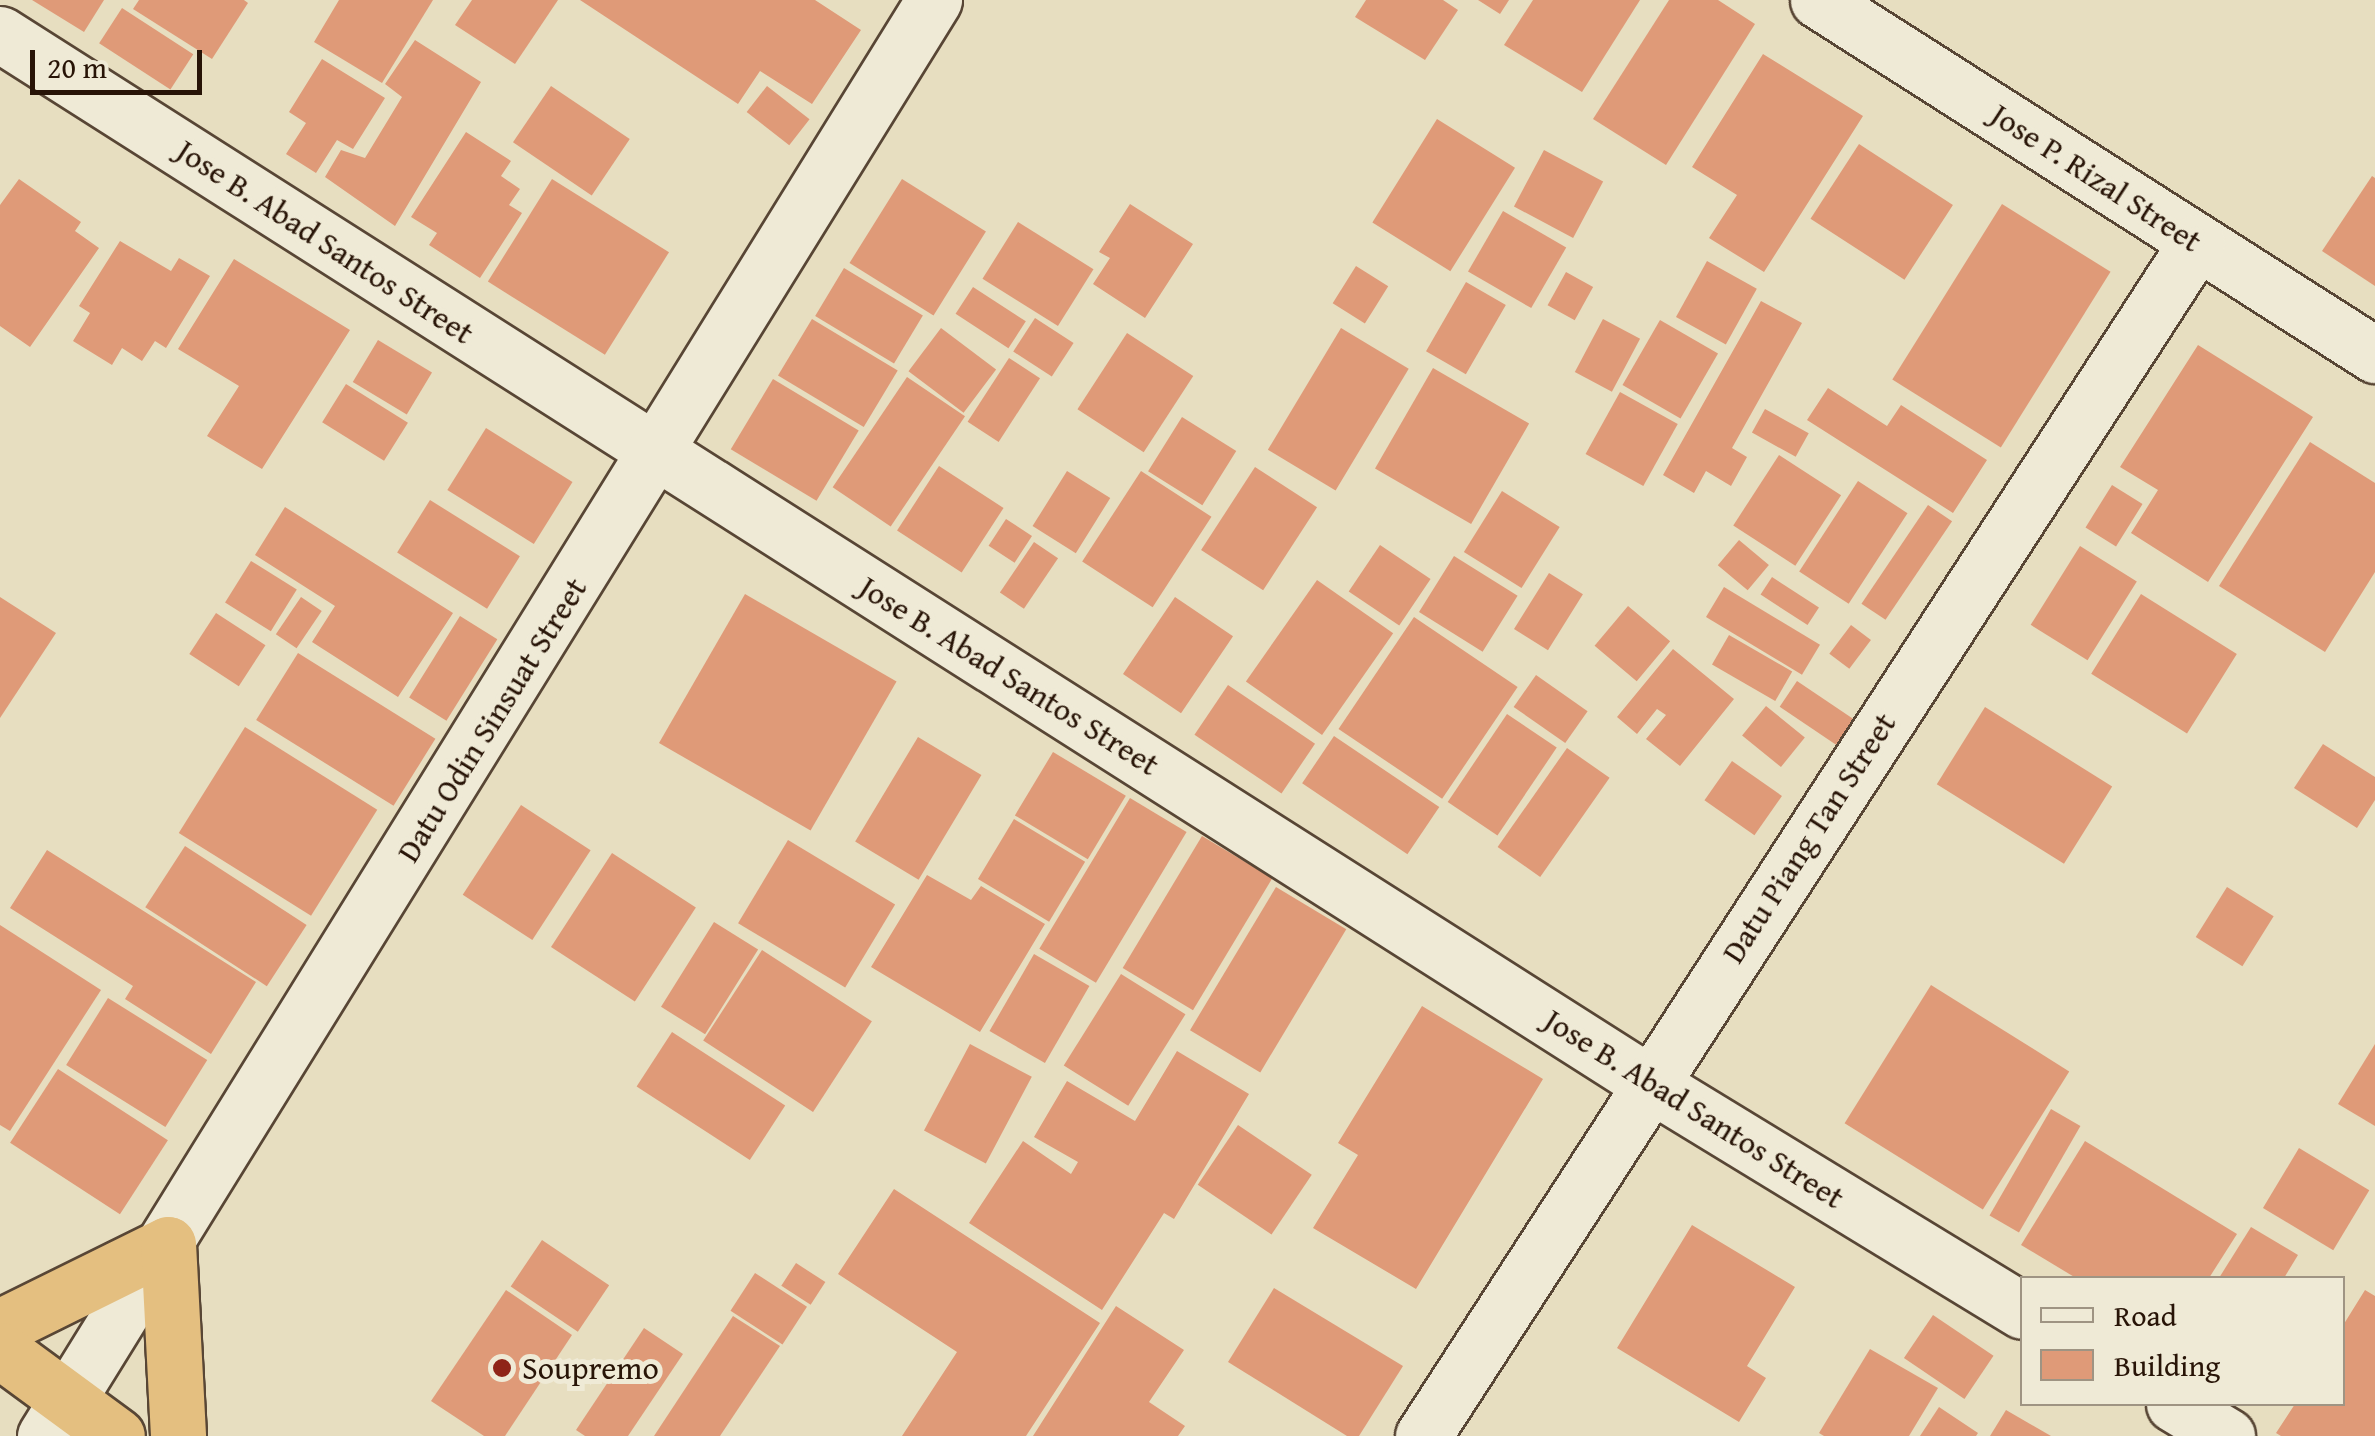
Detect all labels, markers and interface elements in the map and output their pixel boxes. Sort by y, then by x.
scale bar [35,30,208,92]
text: 20 m [47,45,107,89]
street label: Jose P. Rizal Street [1983,96,2209,260]
street label: Jose B. Abad Santos Street [169,132,481,352]
street label: Jose B. Abad Santos Street [852,568,1166,784]
street label: Datu Odin Sinsuat Street [389,571,595,869]
street label: Datu Piang Tan Street [1714,706,1904,970]
street label: Jose B. Abad Santos Street [1537,1001,1851,1217]
legend [2020,1276,2345,1406]
text: Road [2114,1293,2177,1337]
text: Building [2114,1343,2220,1387]
place label: Soupremo [522,1349,659,1387]
marker: Soupremo [491,1357,513,1379]

